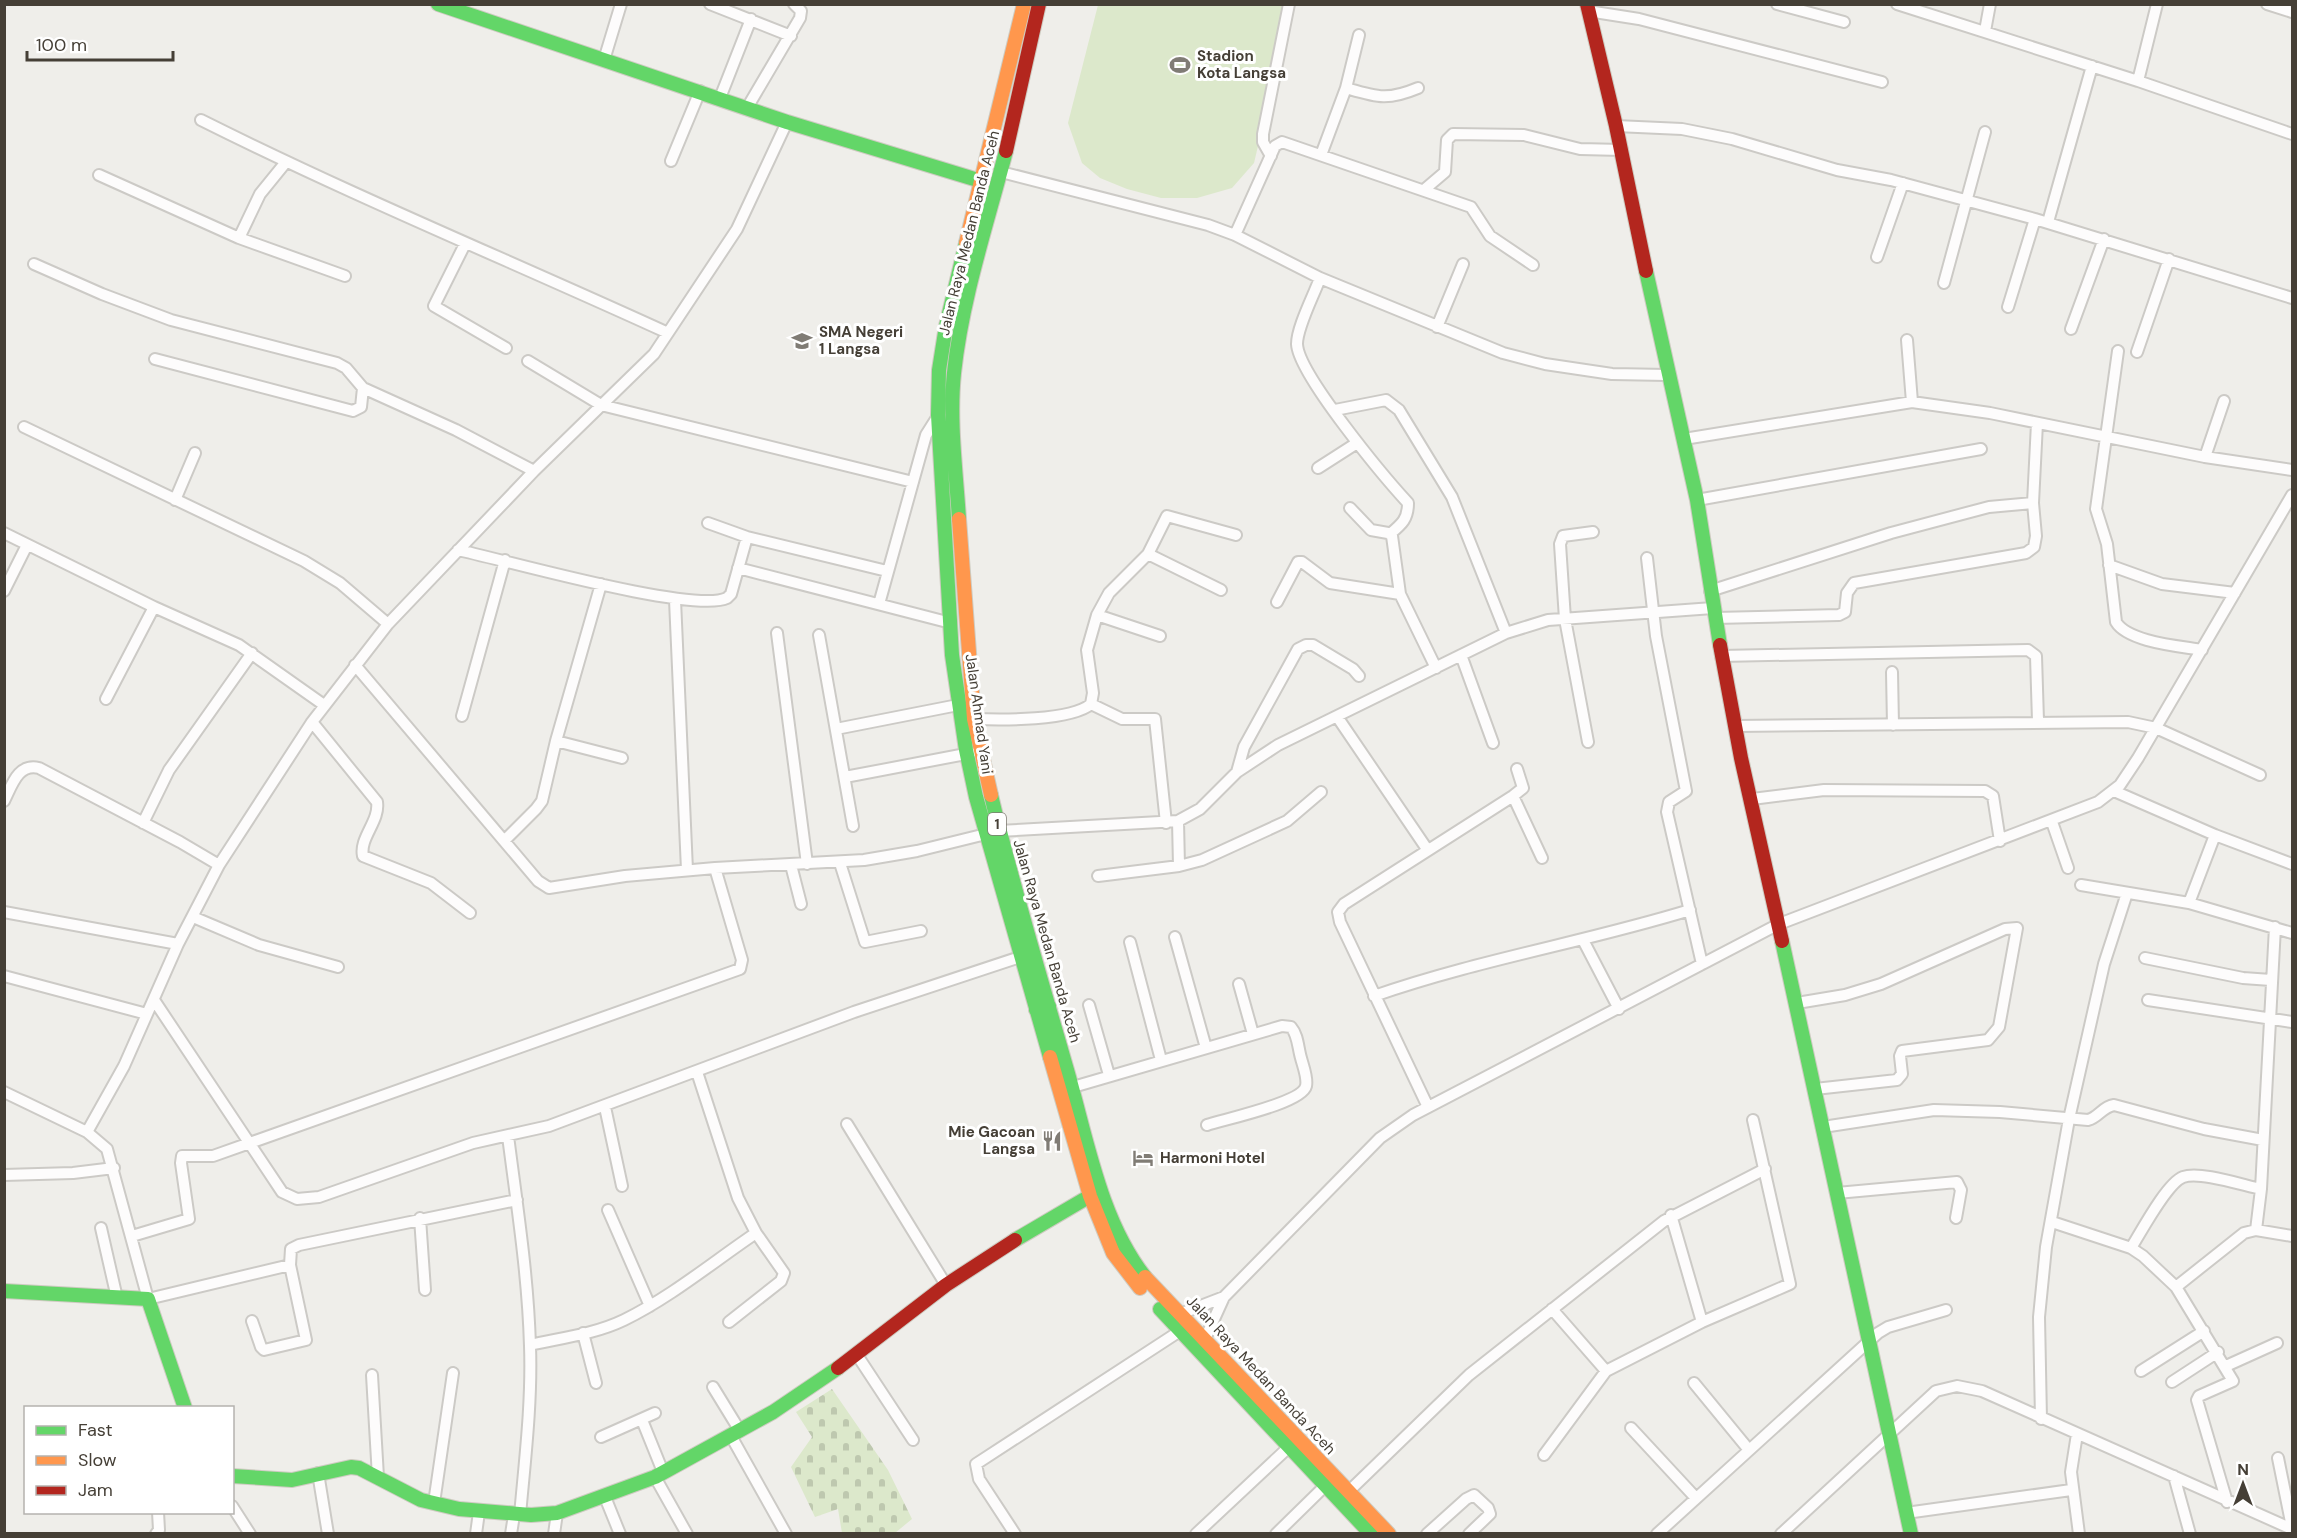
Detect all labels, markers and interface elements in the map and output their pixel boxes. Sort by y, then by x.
scale bar [27,24,172,62]
text: 100 m [36,33,87,57]
place label: Stadion Kota Langsa [1197,46,1286,83]
sports icon: Stadion Kota Langsa [1168,53,1192,77]
street label: Jalan Raya Medan Banda Aceh [934,129,1004,337]
place label: SMA Negeri 1 Langsa [819,322,903,359]
school or university icon: SMA Negeri 1 Langsa [790,329,814,353]
street label: Jalan Ahmad Yani [961,653,997,775]
road number: 1 [988,813,1006,835]
street label: Jalan Raya Medan Banda Aceh [1008,837,1086,1045]
place label: Mie Gacoan Langsa [948,1122,1035,1159]
restaurant icon: Mie Gacoan Langsa [1040,1129,1064,1153]
hotel icon: Harmoni Hotel [1131,1146,1155,1170]
place label: Harmoni Hotel [1160,1148,1265,1168]
street label: Jalan Raya Medan Banda Aceh [1182,1291,1340,1459]
legend [24,1406,234,1514]
text: Fast [78,1418,113,1442]
text: Slow [78,1448,117,1472]
north arrow [2213,1454,2273,1514]
text: N [2237,1459,2249,1480]
text: Jam [78,1478,113,1502]

